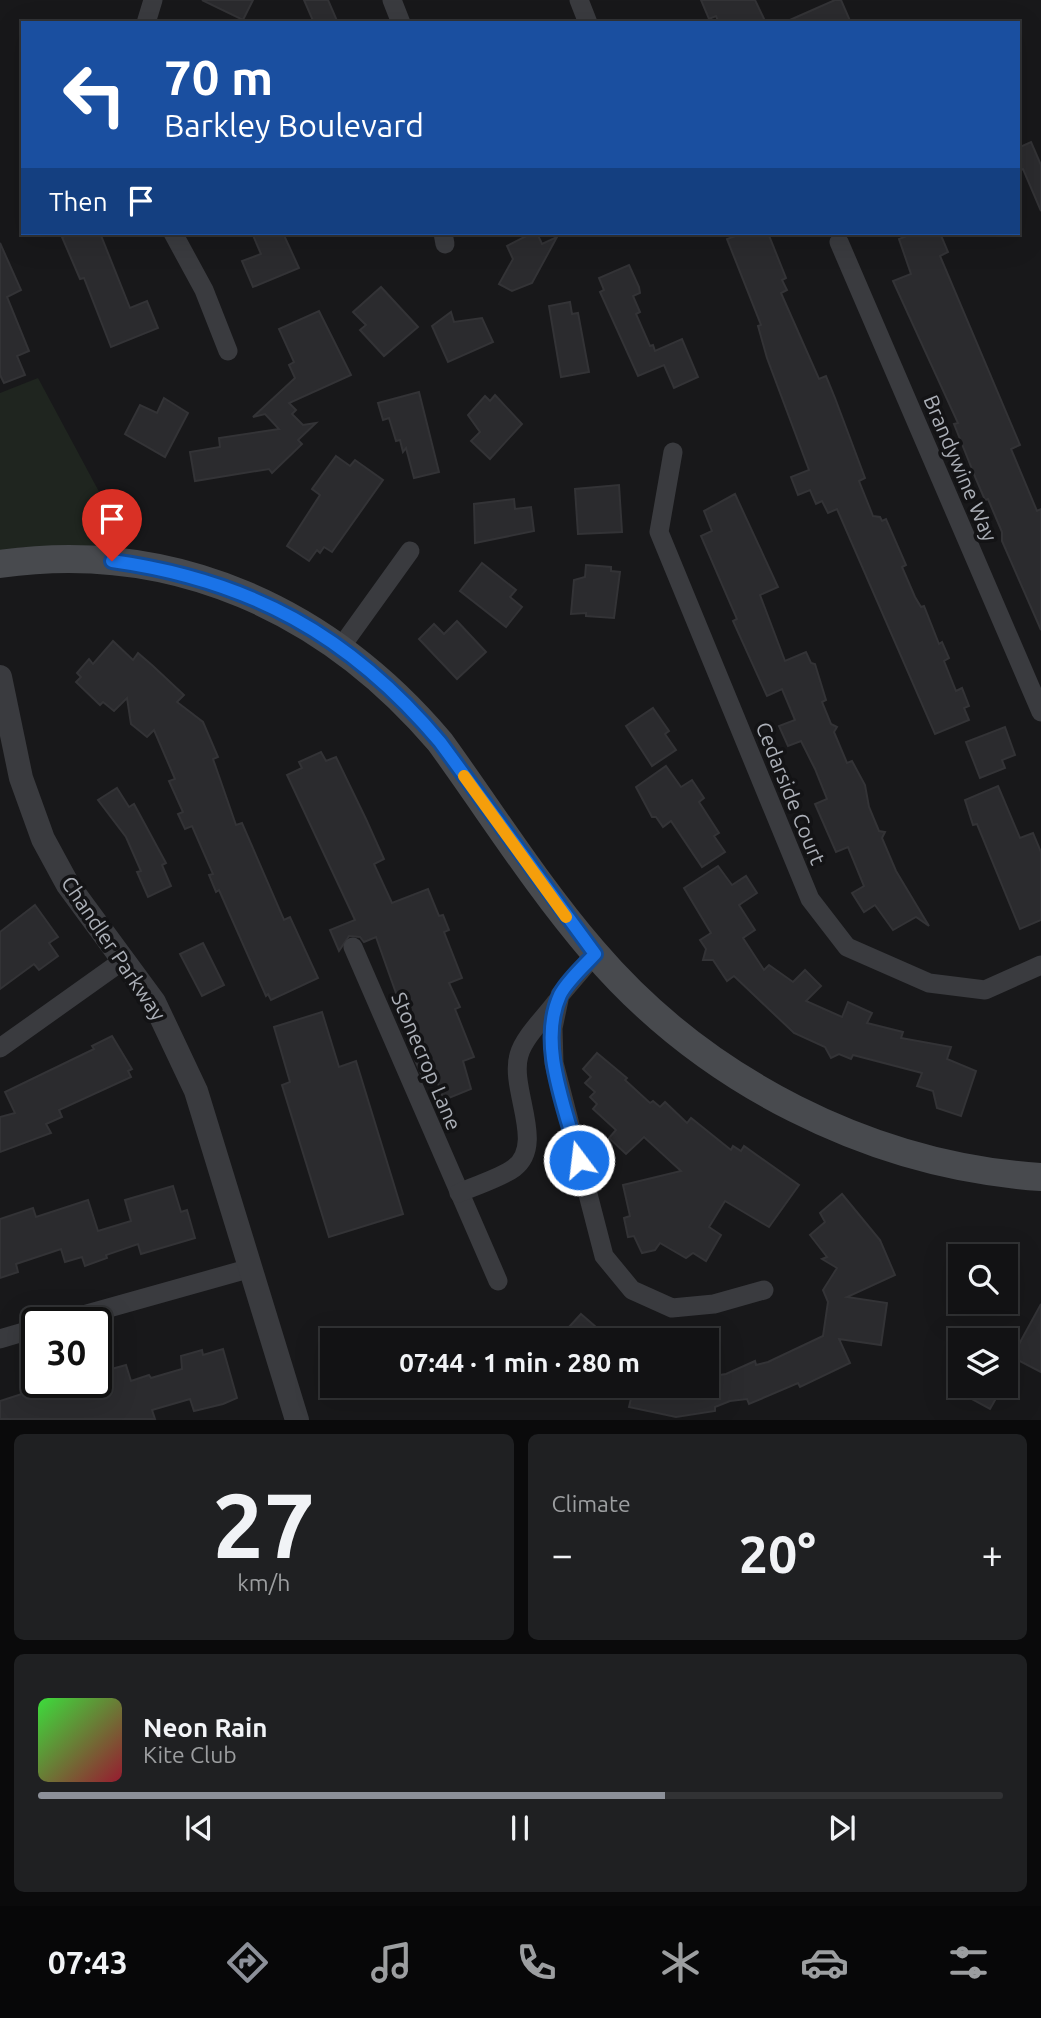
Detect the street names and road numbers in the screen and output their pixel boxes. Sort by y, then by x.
street label: Brandywine Way [919,391,1003,545]
street label: Cedarside Court [751,718,831,868]
street label: Chandler Parkway [57,871,171,1025]
street label: Stonecrop Lane [387,989,467,1133]

